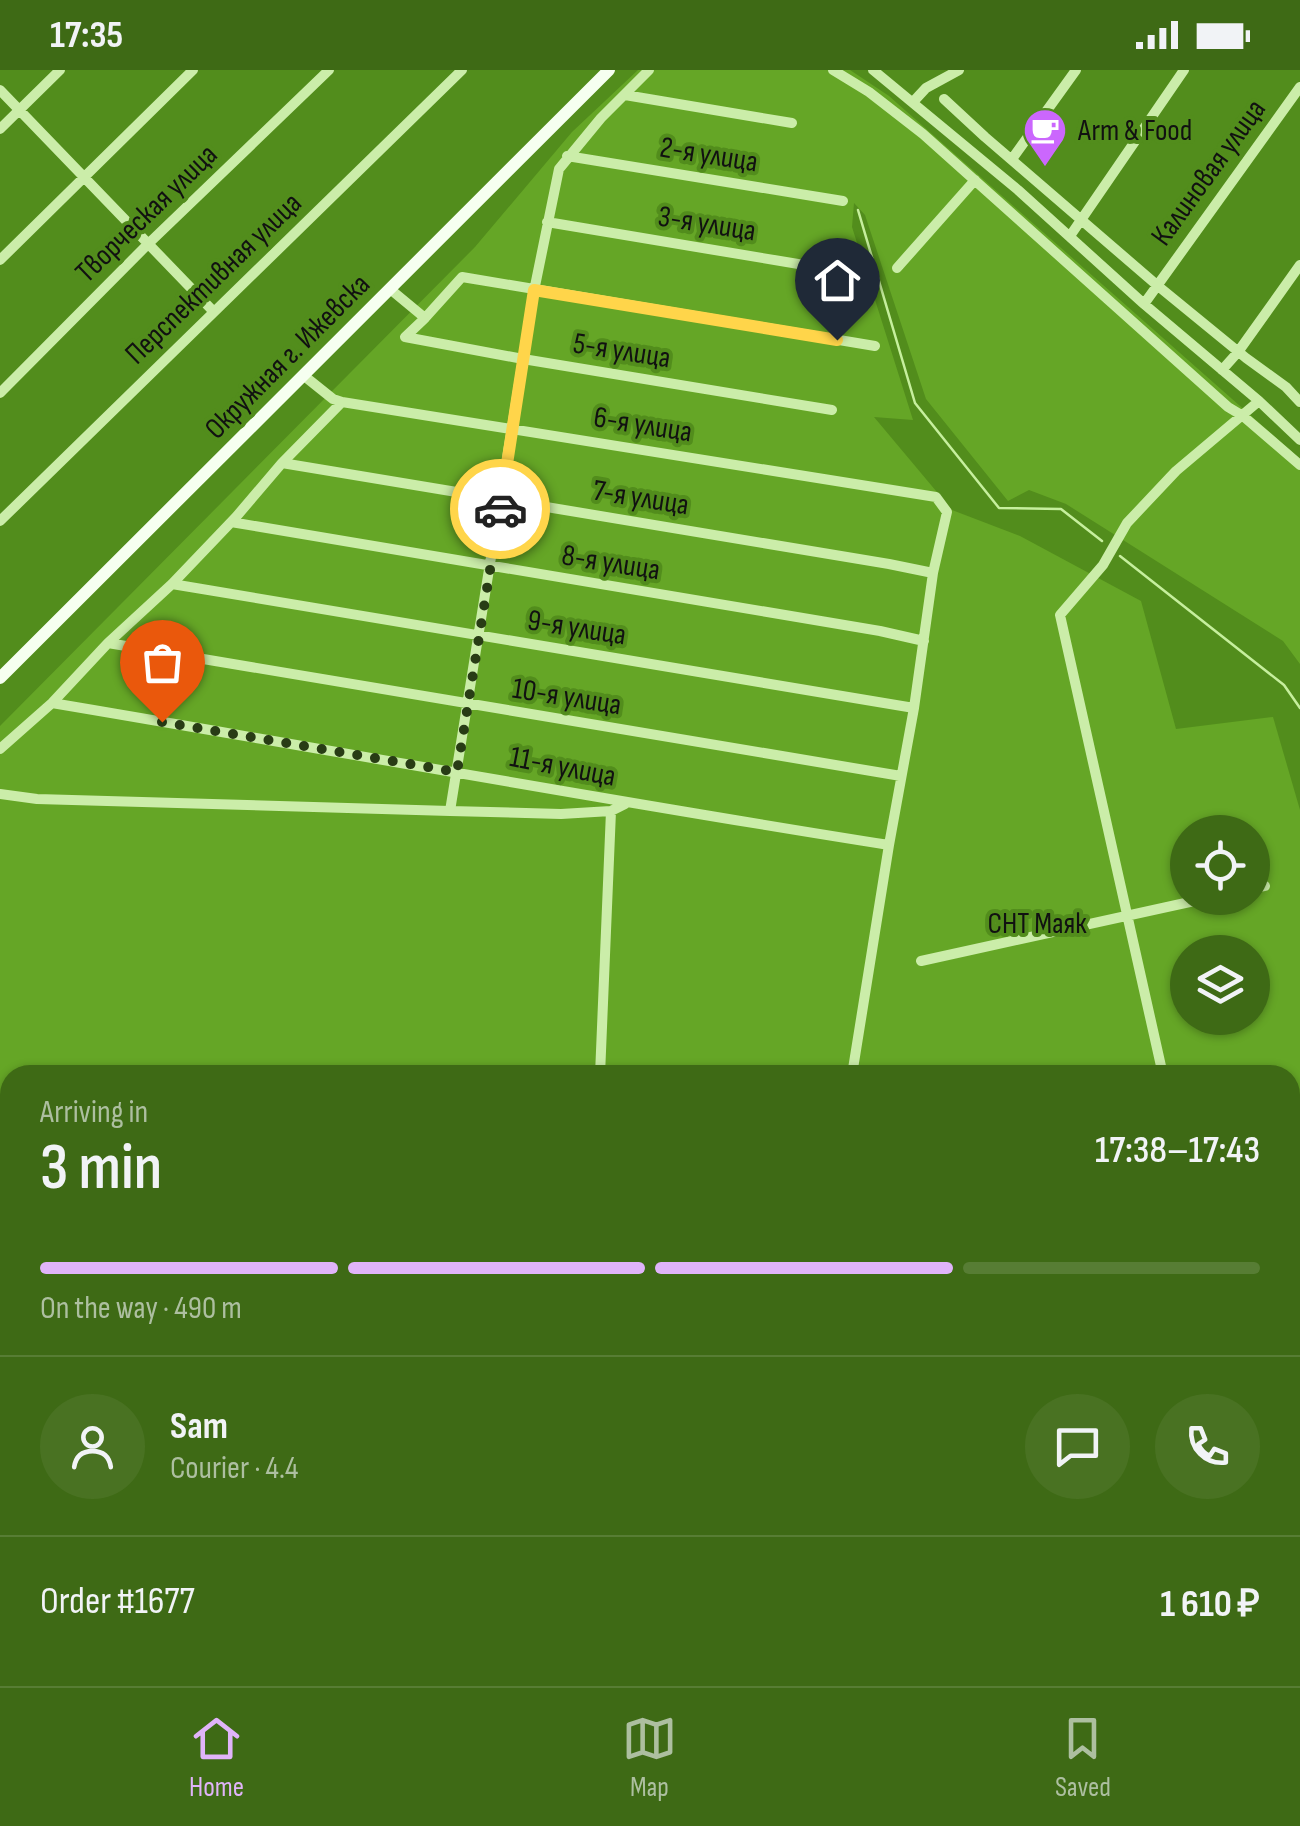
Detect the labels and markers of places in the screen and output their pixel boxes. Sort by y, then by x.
cafe icon: Arm & Food [1022,107,1068,168]
place label: Arm & Food [1077,113,1192,149]
pin [795,238,880,341]
pin [120,620,205,723]

